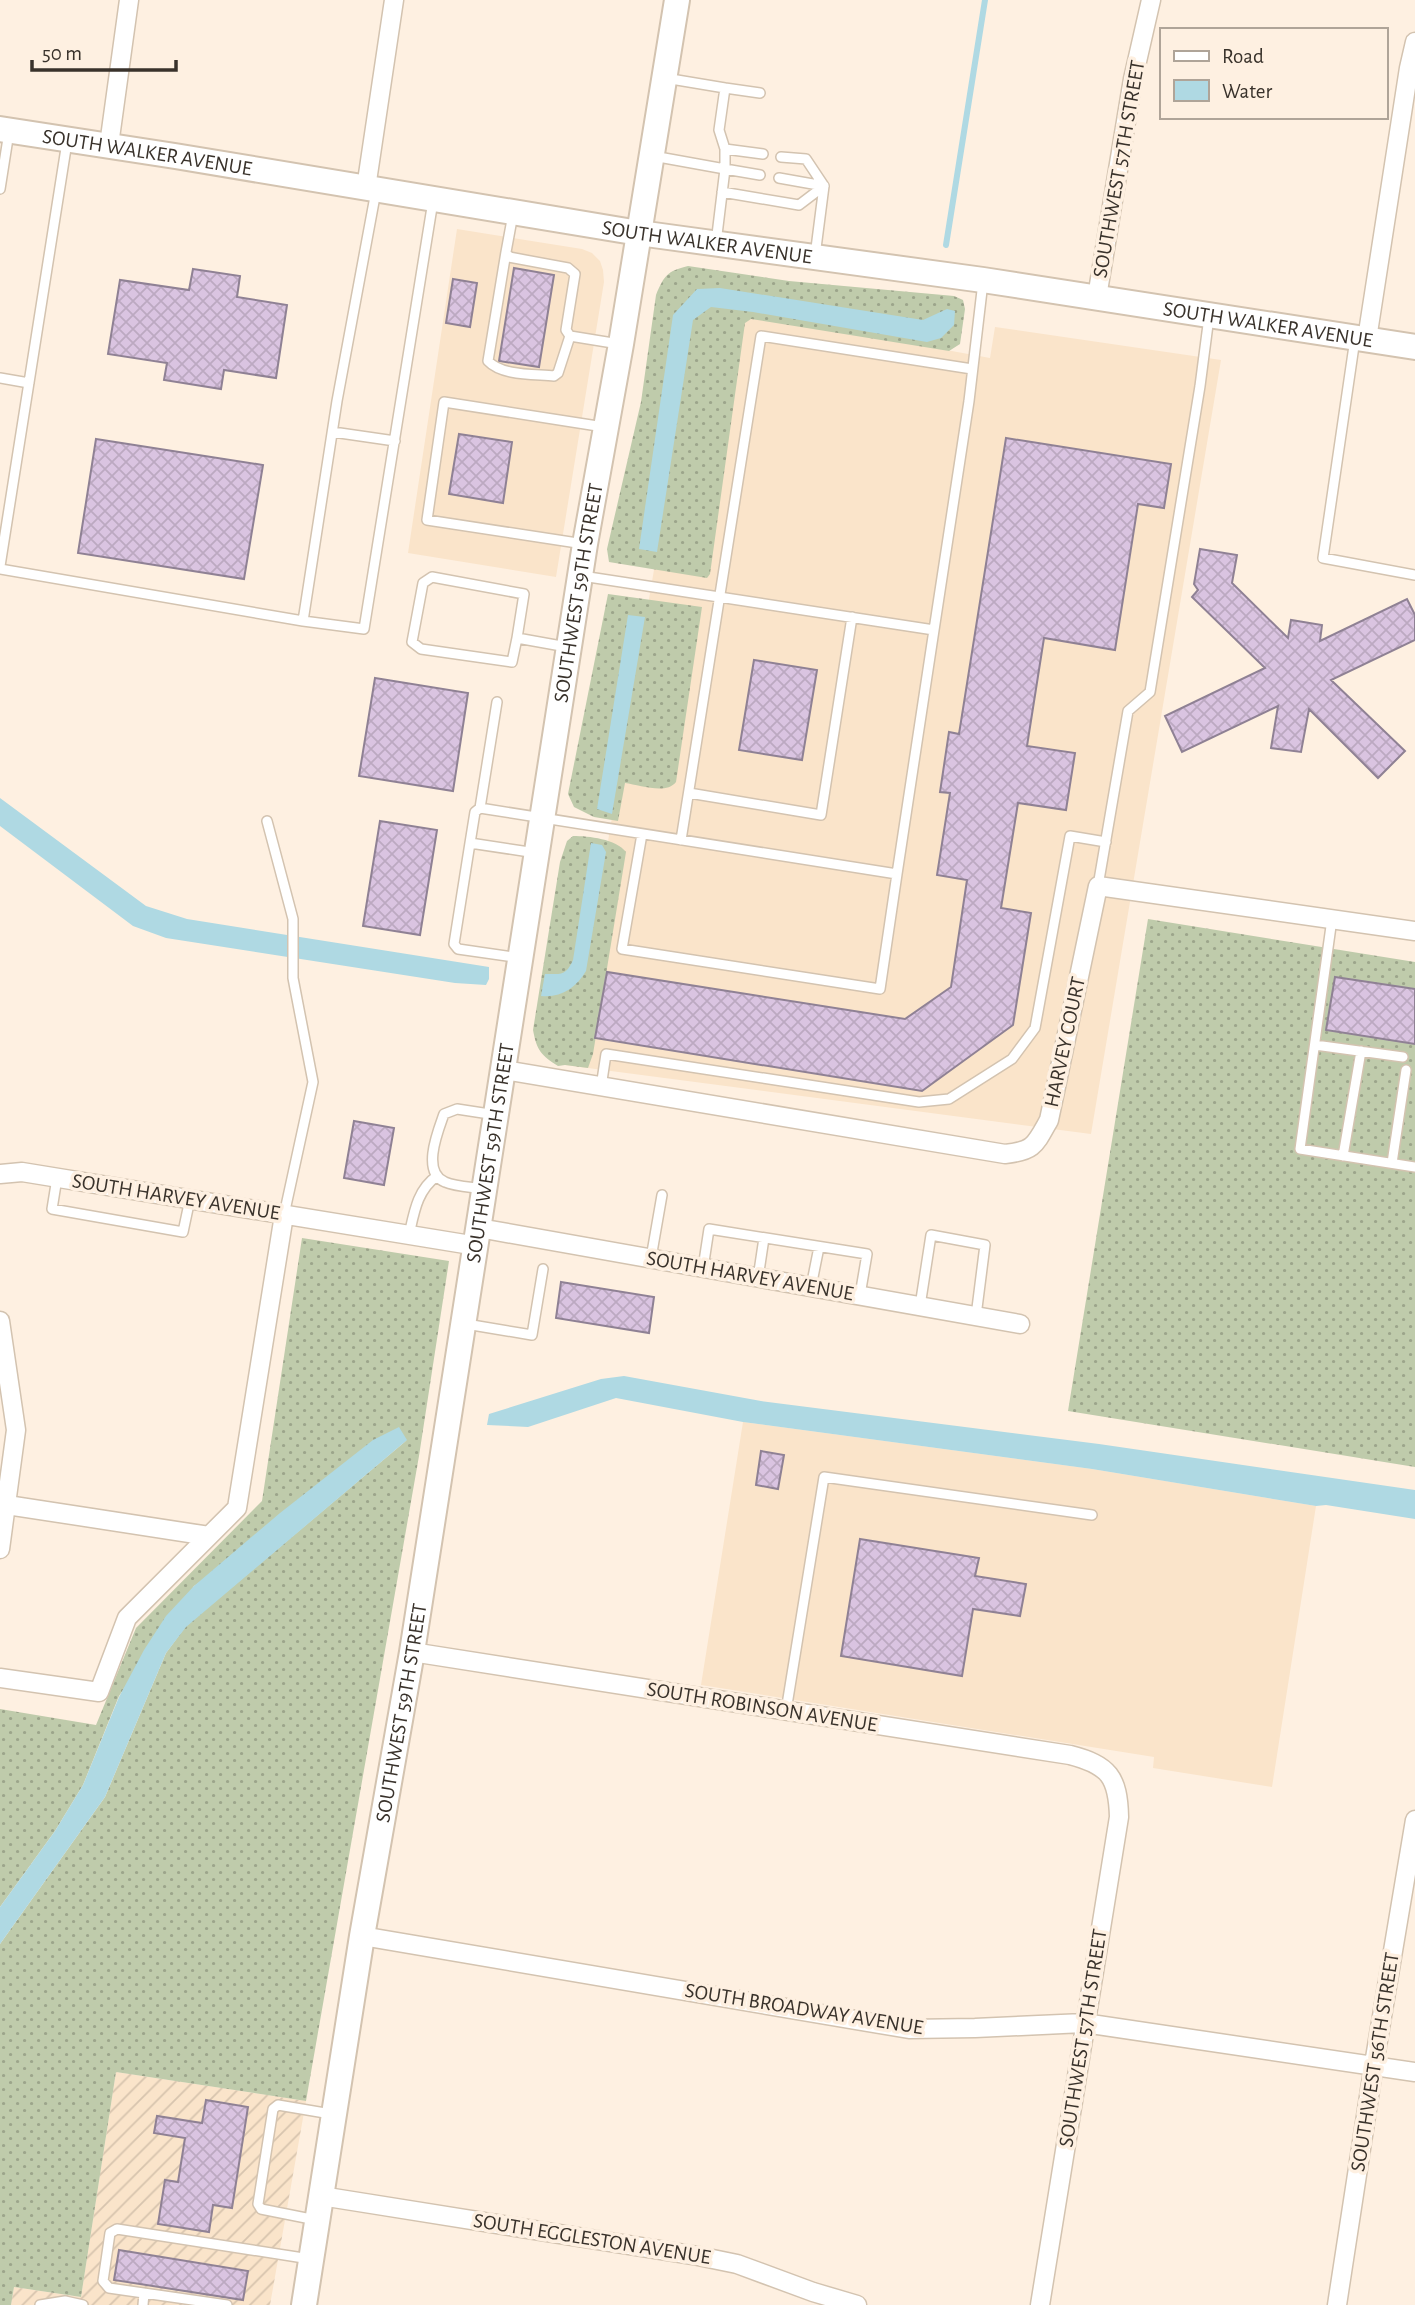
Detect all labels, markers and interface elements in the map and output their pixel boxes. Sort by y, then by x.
scale bar [32,28,175,72]
legend [1160,28,1387,119]
text: 50 m [42,43,82,64]
text: Road [1222,46,1264,67]
street label: SOUTHWEST 57TH STREET [1090,59,1148,279]
text: Water [1222,81,1272,102]
street label: SOUTH WALKER AVENUE [41,125,253,179]
street label: SOUTH WALKER AVENUE [600,217,813,267]
street label: SOUTH WALKER AVENUE [1162,298,1374,351]
street label: SOUTHWEST 59TH STREET [550,482,606,704]
street label: HARVEY COURT [1041,975,1089,1109]
street label: SOUTHWEST 59TH STREET [462,1042,517,1264]
street label: SOUTH HARVEY AVENUE [71,1170,281,1224]
street label: SOUTH HARVEY AVENUE [645,1247,855,1305]
street label: SOUTHWEST 59TH STREET [372,1602,430,1824]
street label: SOUTH ROBINSON AVENUE [645,1678,879,1736]
street label: SOUTHWEST 57TH STREET [1055,1927,1111,2149]
street label: SOUTHWEST 56TH STREET [1347,1951,1403,2173]
street label: SOUTH BROADWAY AVENUE [683,1980,925,2038]
street label: SOUTH EGGLESTON AVENUE [472,2210,712,2268]

